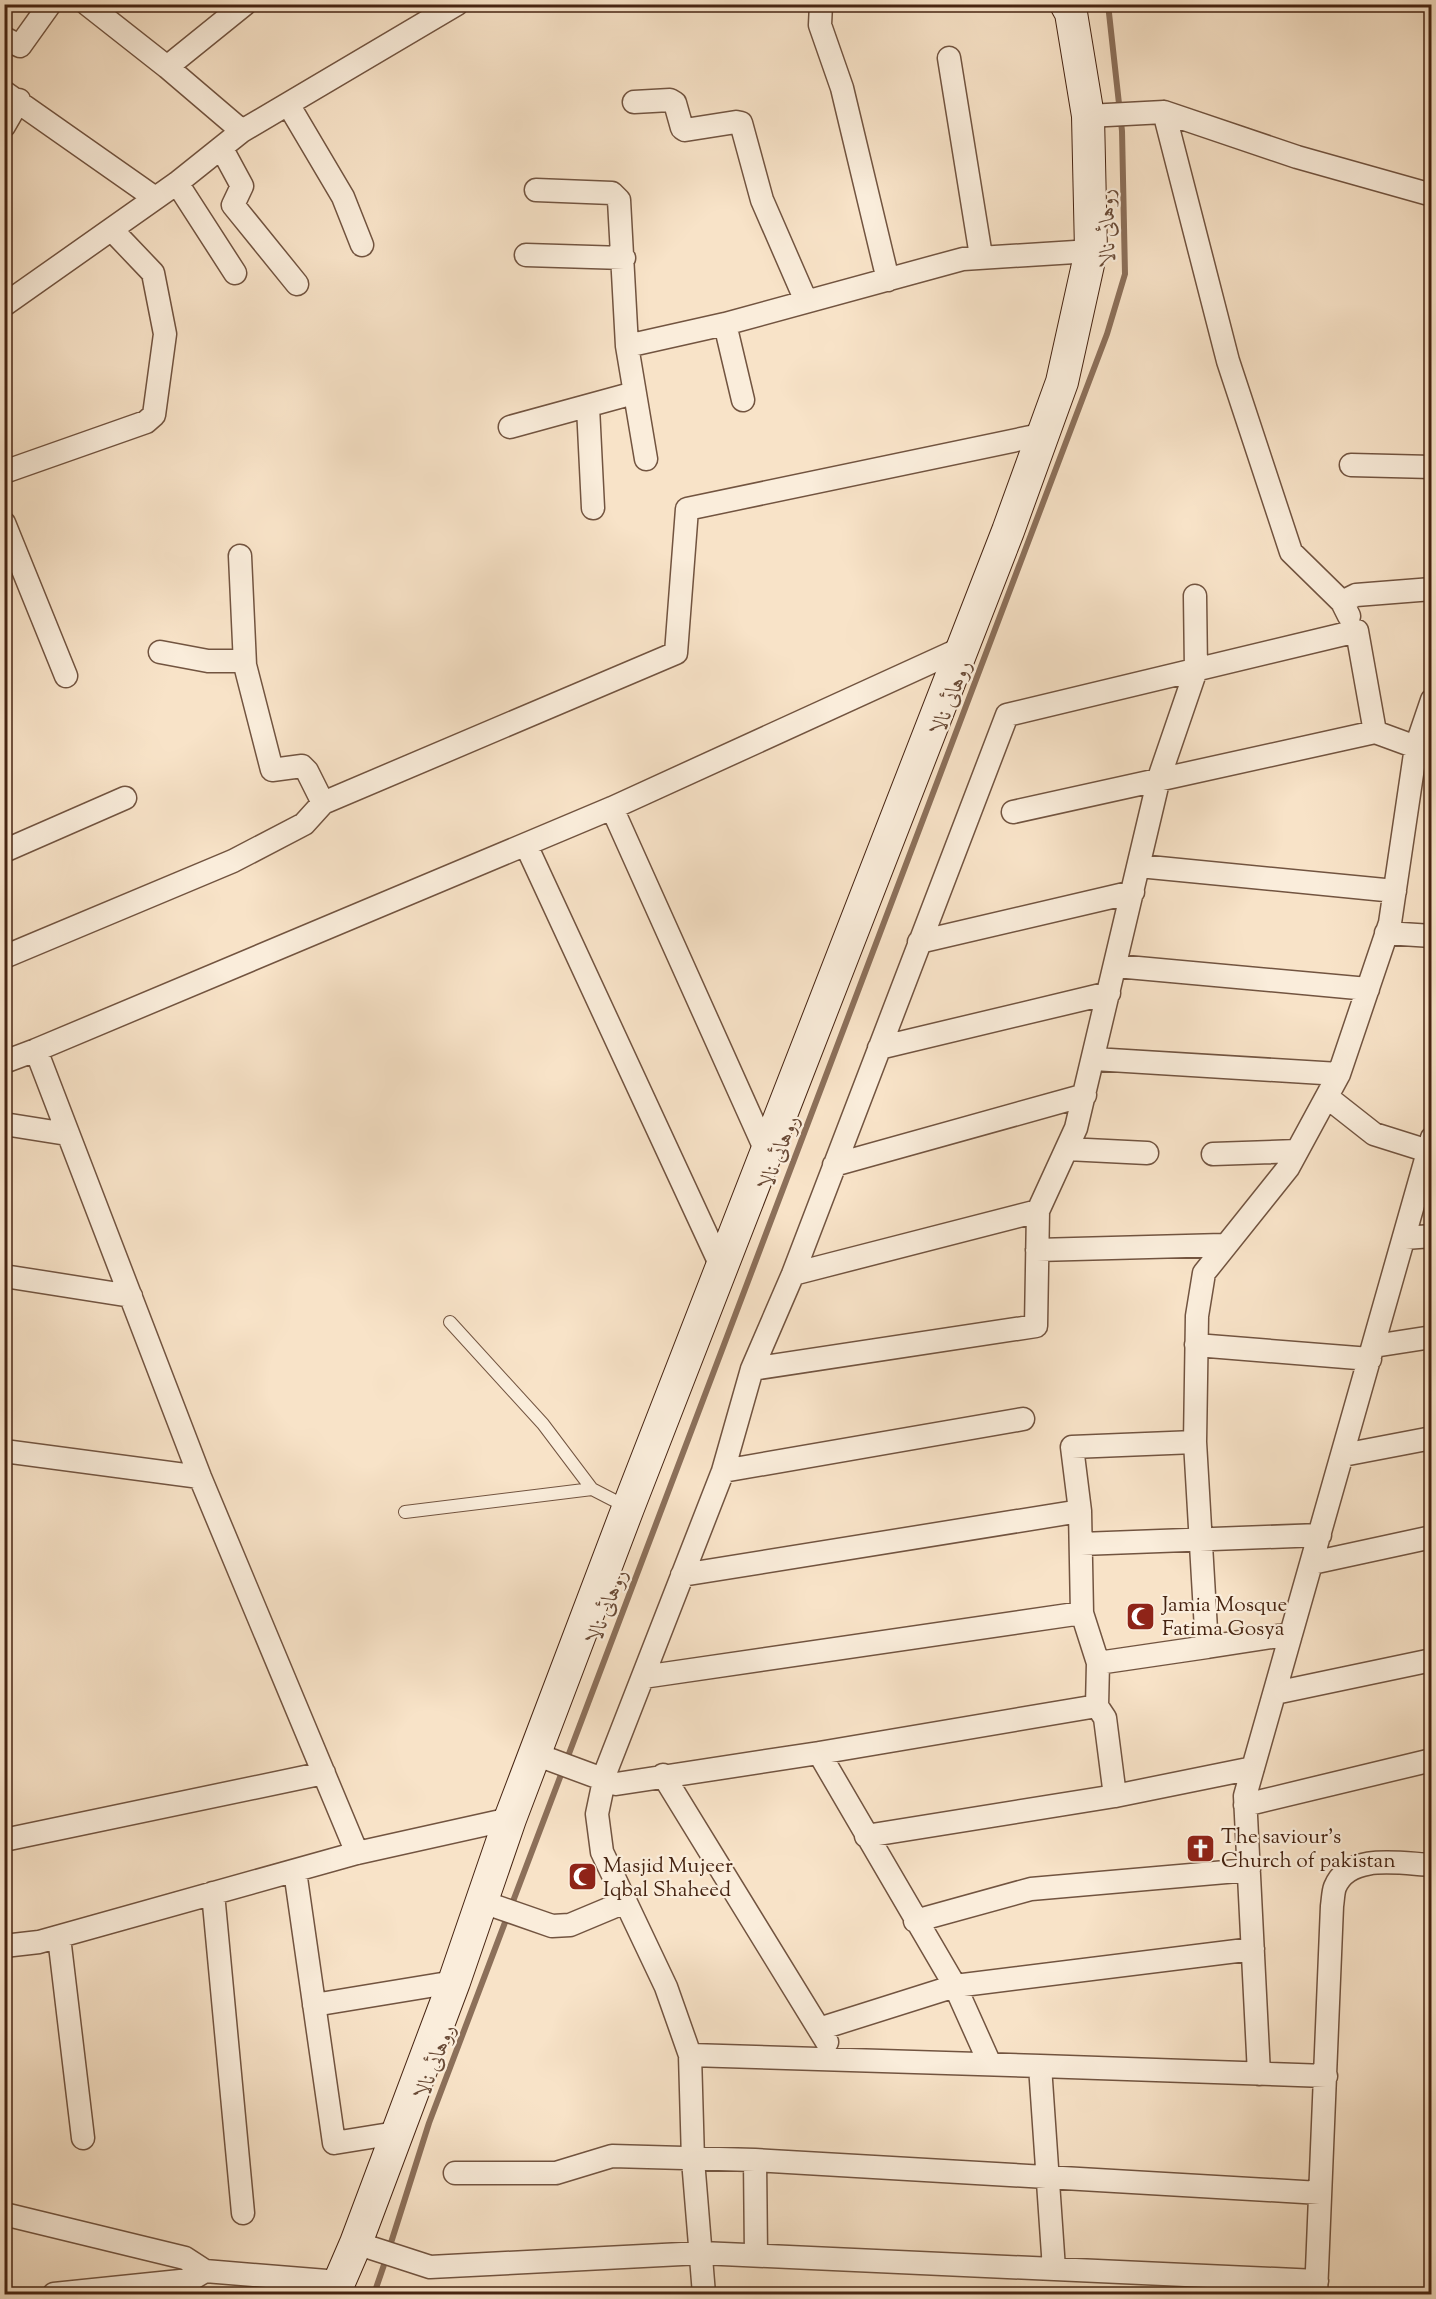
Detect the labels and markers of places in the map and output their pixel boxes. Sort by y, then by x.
place label: Jamia Mosque Fatima Gosya [1161,1591,1287,1645]
mosque icon: Jamia Mosque Fatima Gosya [1125,1600,1157,1632]
place label: The saviour's Church of pakistan [1221,1823,1396,1877]
church icon: The saviour's Church of pakistan [1184,1832,1216,1864]
place label: Masjid Mujeer Iqbal Shaheed [603,1852,733,1906]
mosque icon: Masjid Mujeer Iqbal Shaheed [566,1861,598,1893]

